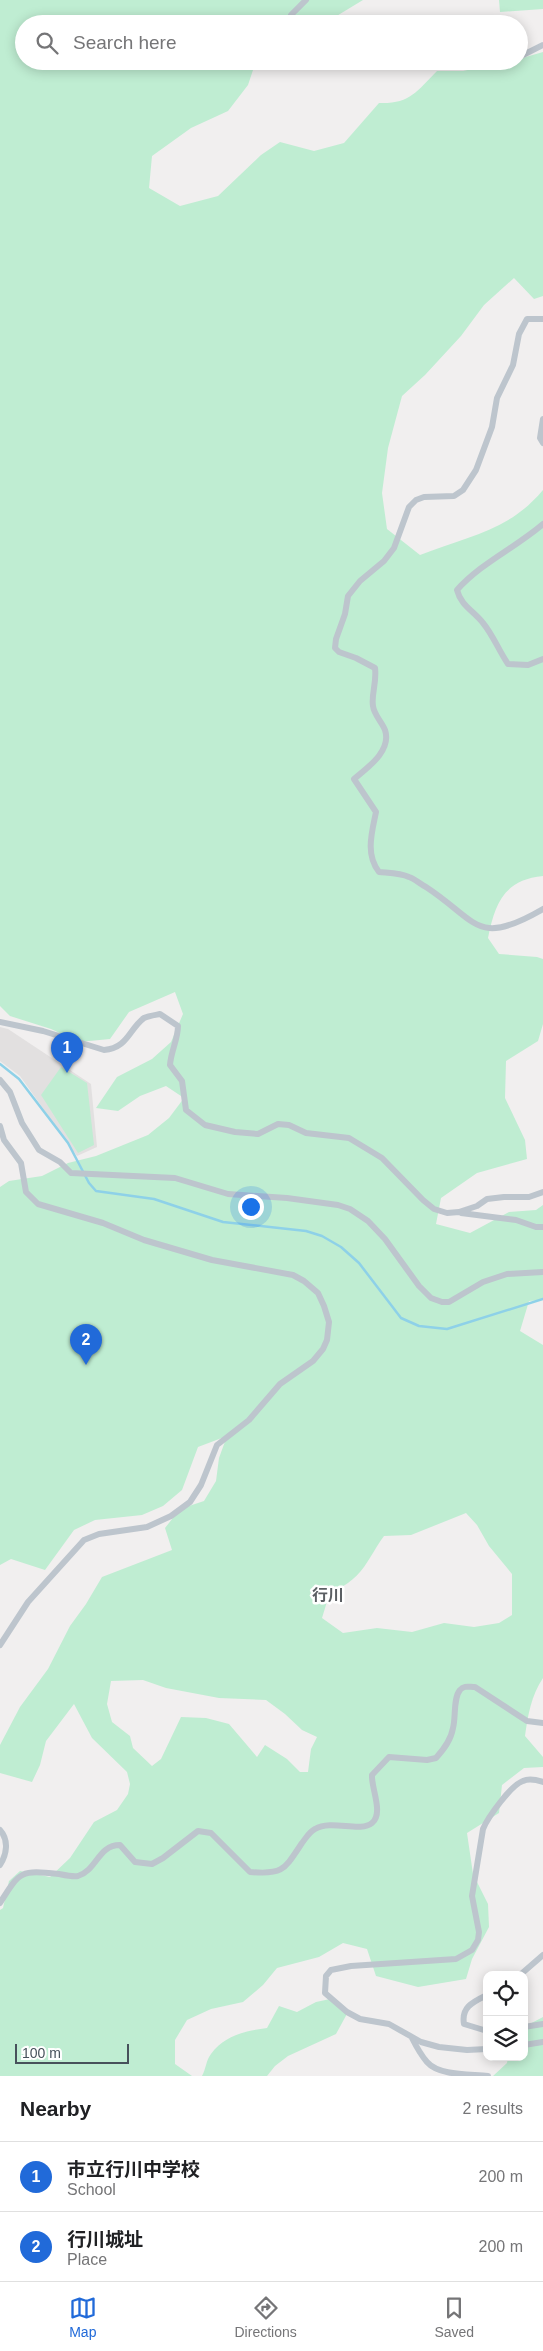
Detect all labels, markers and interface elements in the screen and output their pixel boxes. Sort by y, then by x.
search box [15,15,528,70]
icon: search [33,29,61,57]
text: Search here [73,32,177,53]
pin: 1 [51,1032,83,1073]
your location [238,1194,264,1220]
pin: 2 [70,1324,102,1365]
district label: 行川 [312,1587,344,1604]
map controls [483,1971,528,2061]
button: locate [483,1971,528,2016]
button: layers [483,2016,528,2061]
scale bar [15,2041,129,2064]
text: 100 m [22,2045,61,2061]
text: Nearby [20,2097,91,2120]
text: 2 results [463,2100,523,2117]
text: 市立行川中学校 [67,2159,200,2180]
text: 1 [32,2168,40,2185]
text: 200 m [479,2168,523,2185]
text: School [67,2181,116,2198]
text: 行川城址 [67,2229,143,2250]
text: 2 [32,2238,40,2255]
text: 200 m [479,2238,523,2255]
text: Place [67,2251,107,2268]
tab: Map [69,2294,97,2340]
tab: Directions [235,2294,297,2340]
tab: Saved [434,2294,474,2340]

